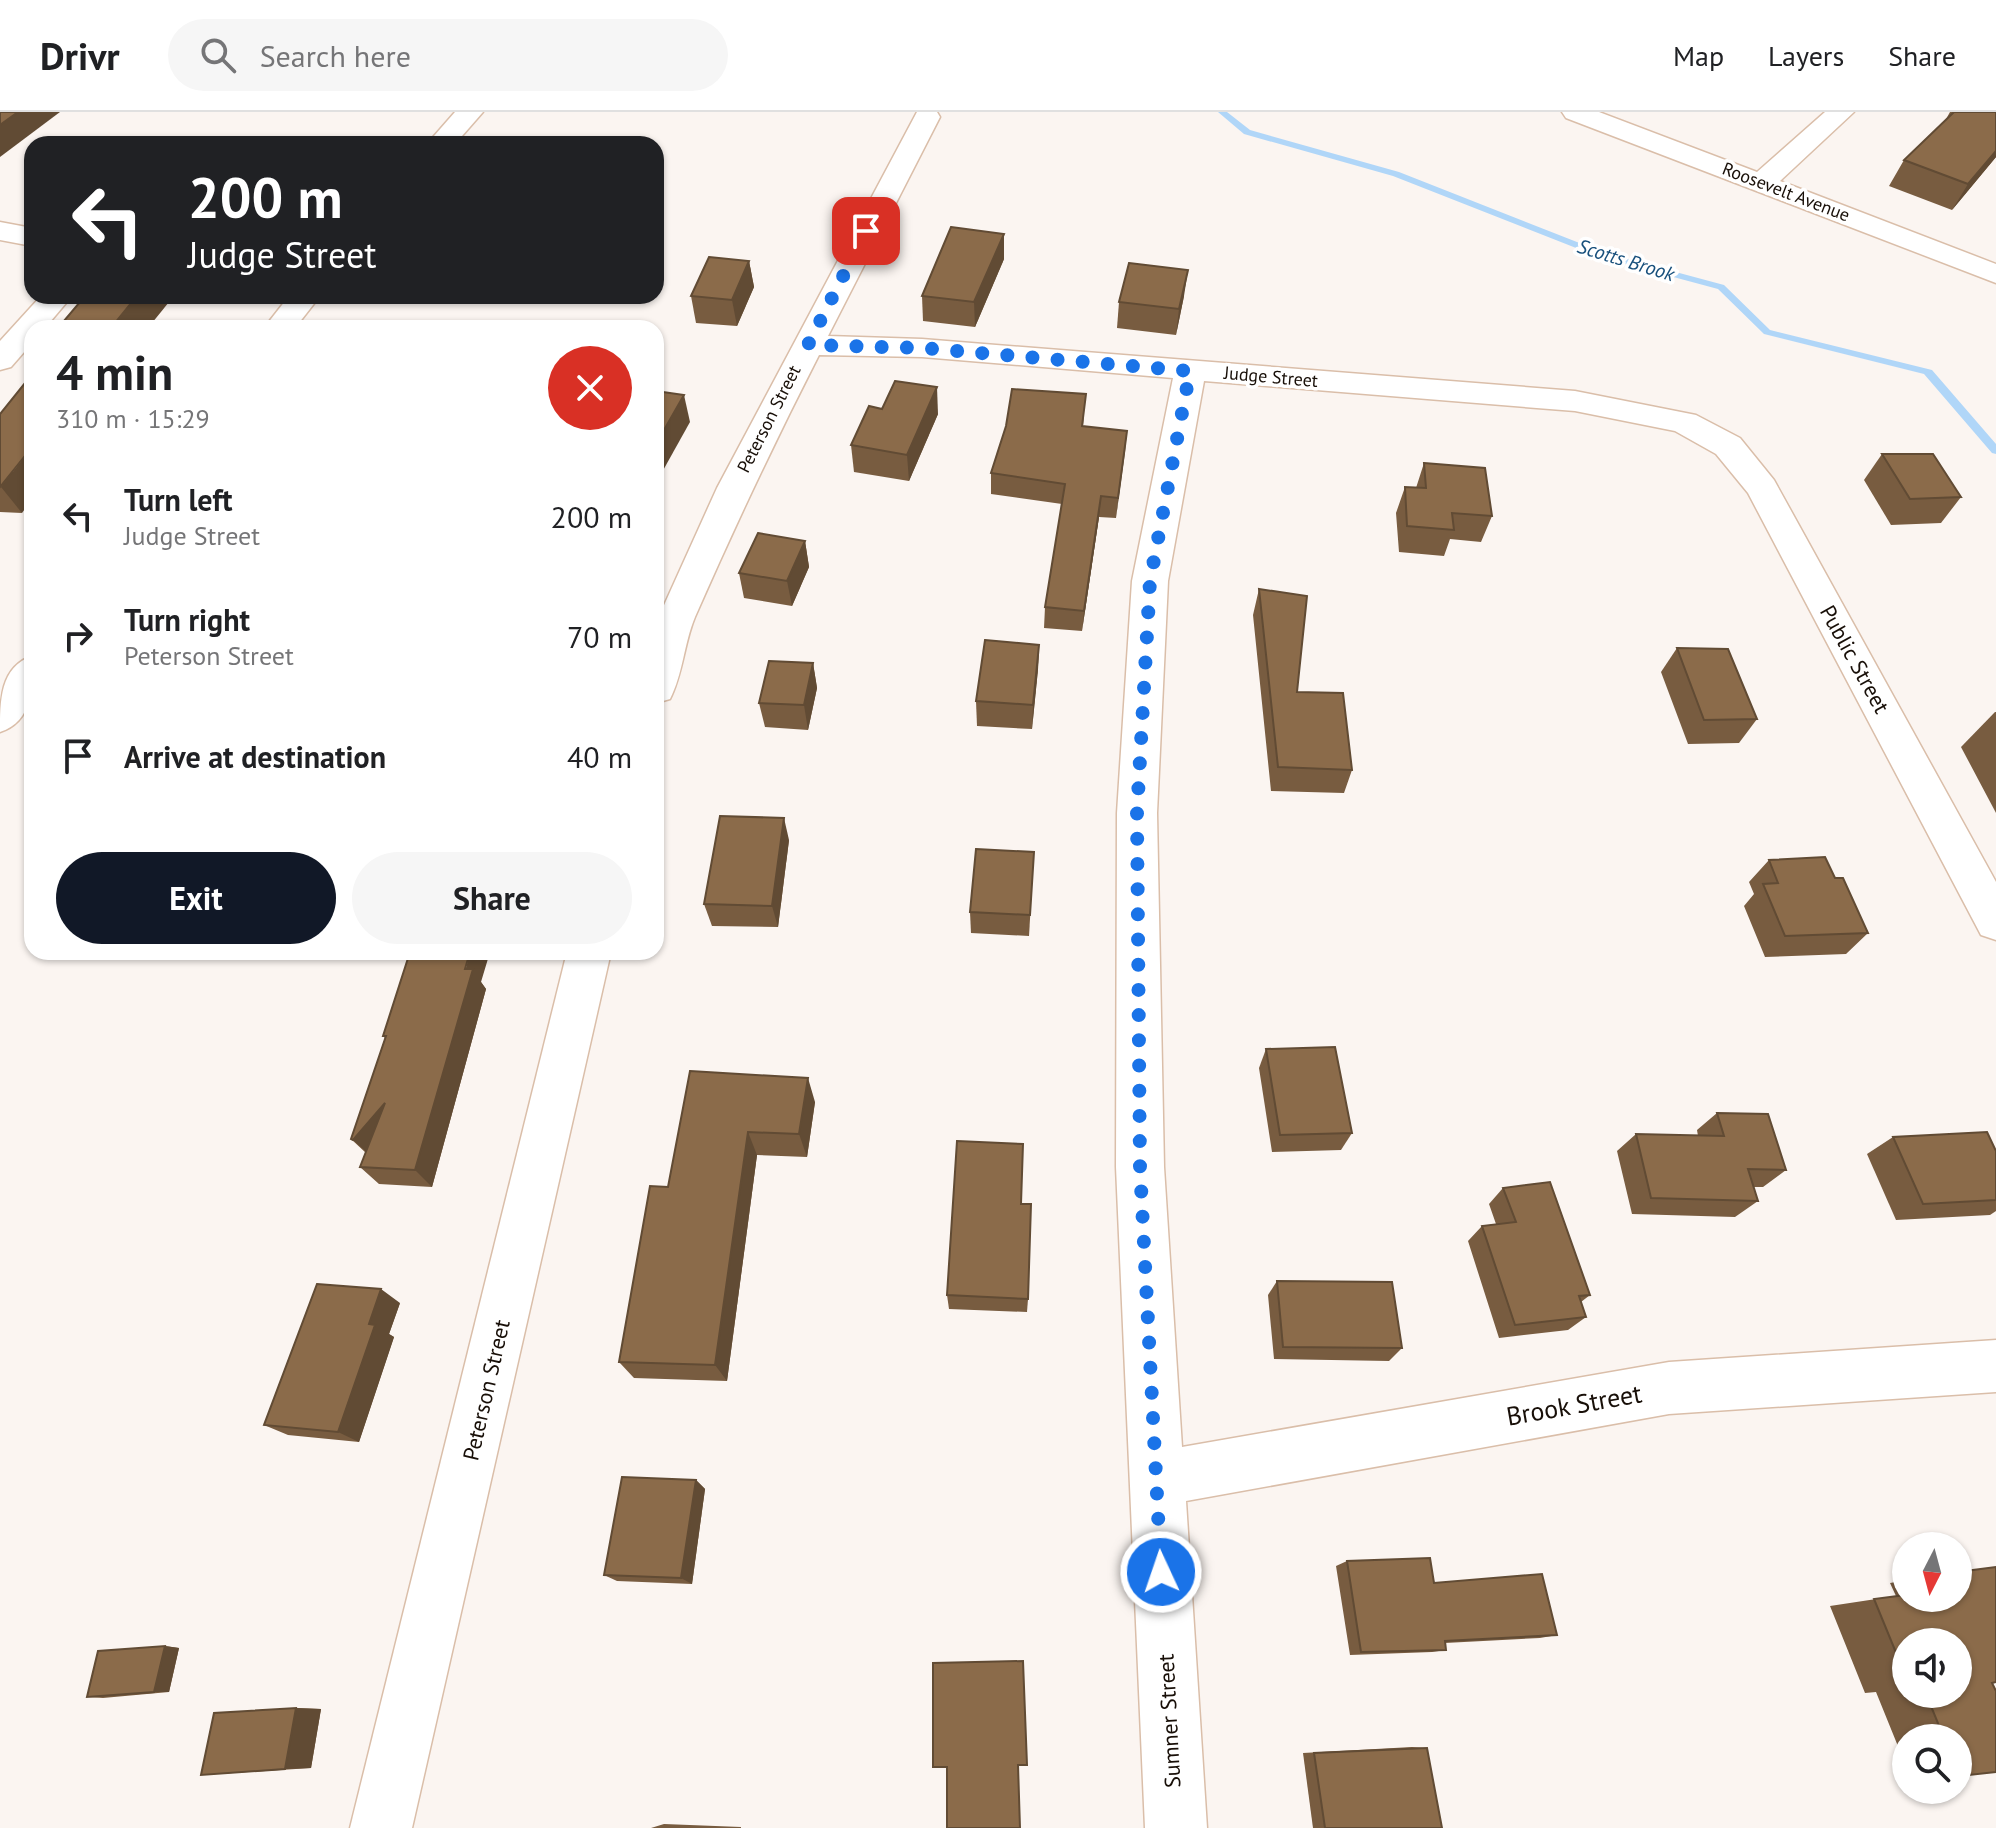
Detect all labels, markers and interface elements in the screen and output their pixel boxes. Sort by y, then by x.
search box [168,19,728,91]
text: Drivr [40,31,120,80]
icon: search [196,33,240,77]
text: Search here [260,36,411,75]
text: Map [1673,37,1724,74]
text: Layers [1768,37,1844,74]
text: Share [1888,37,1956,74]
street label: Roosevelt Avenue [1719,157,1853,226]
text: 200 m [188,161,343,233]
icon: left [56,168,160,272]
pin [832,197,900,265]
icon: arrive [844,209,888,253]
text: Judge Street [188,231,376,278]
water label: Scotts Brook [1574,233,1679,287]
text: 4 min [56,341,173,403]
button: close [548,346,632,430]
street label: Peterson Street [732,361,805,476]
street label: Judge Street [1222,361,1319,392]
text: 310 m · 15:29 [56,402,210,435]
text: Turn left [124,480,232,519]
icon: left [56,494,100,538]
text: 200 m [551,497,632,536]
text: Judge Street [124,519,260,552]
text: Turn right [124,600,250,639]
street label: Public Street [1814,600,1896,718]
icon: right [56,614,100,658]
text: 70 m [567,617,632,656]
text: Peterson Street [124,639,294,672]
icon: arrive [56,734,100,778]
text: Arrive at destination [124,737,386,776]
text: 40 m [567,737,632,776]
button: Exit [56,852,336,944]
button: Share [352,852,632,944]
street label: Peterson Street [456,1316,516,1463]
street label: Brook Street [1504,1376,1644,1433]
position arrow [1119,1530,1203,1614]
north arrow [1892,1532,1972,1612]
map controls [1892,1532,1972,1804]
button: sound [1892,1628,1972,1708]
street label: Sumner Street [1151,1653,1186,1789]
button: search [1892,1724,1972,1804]

